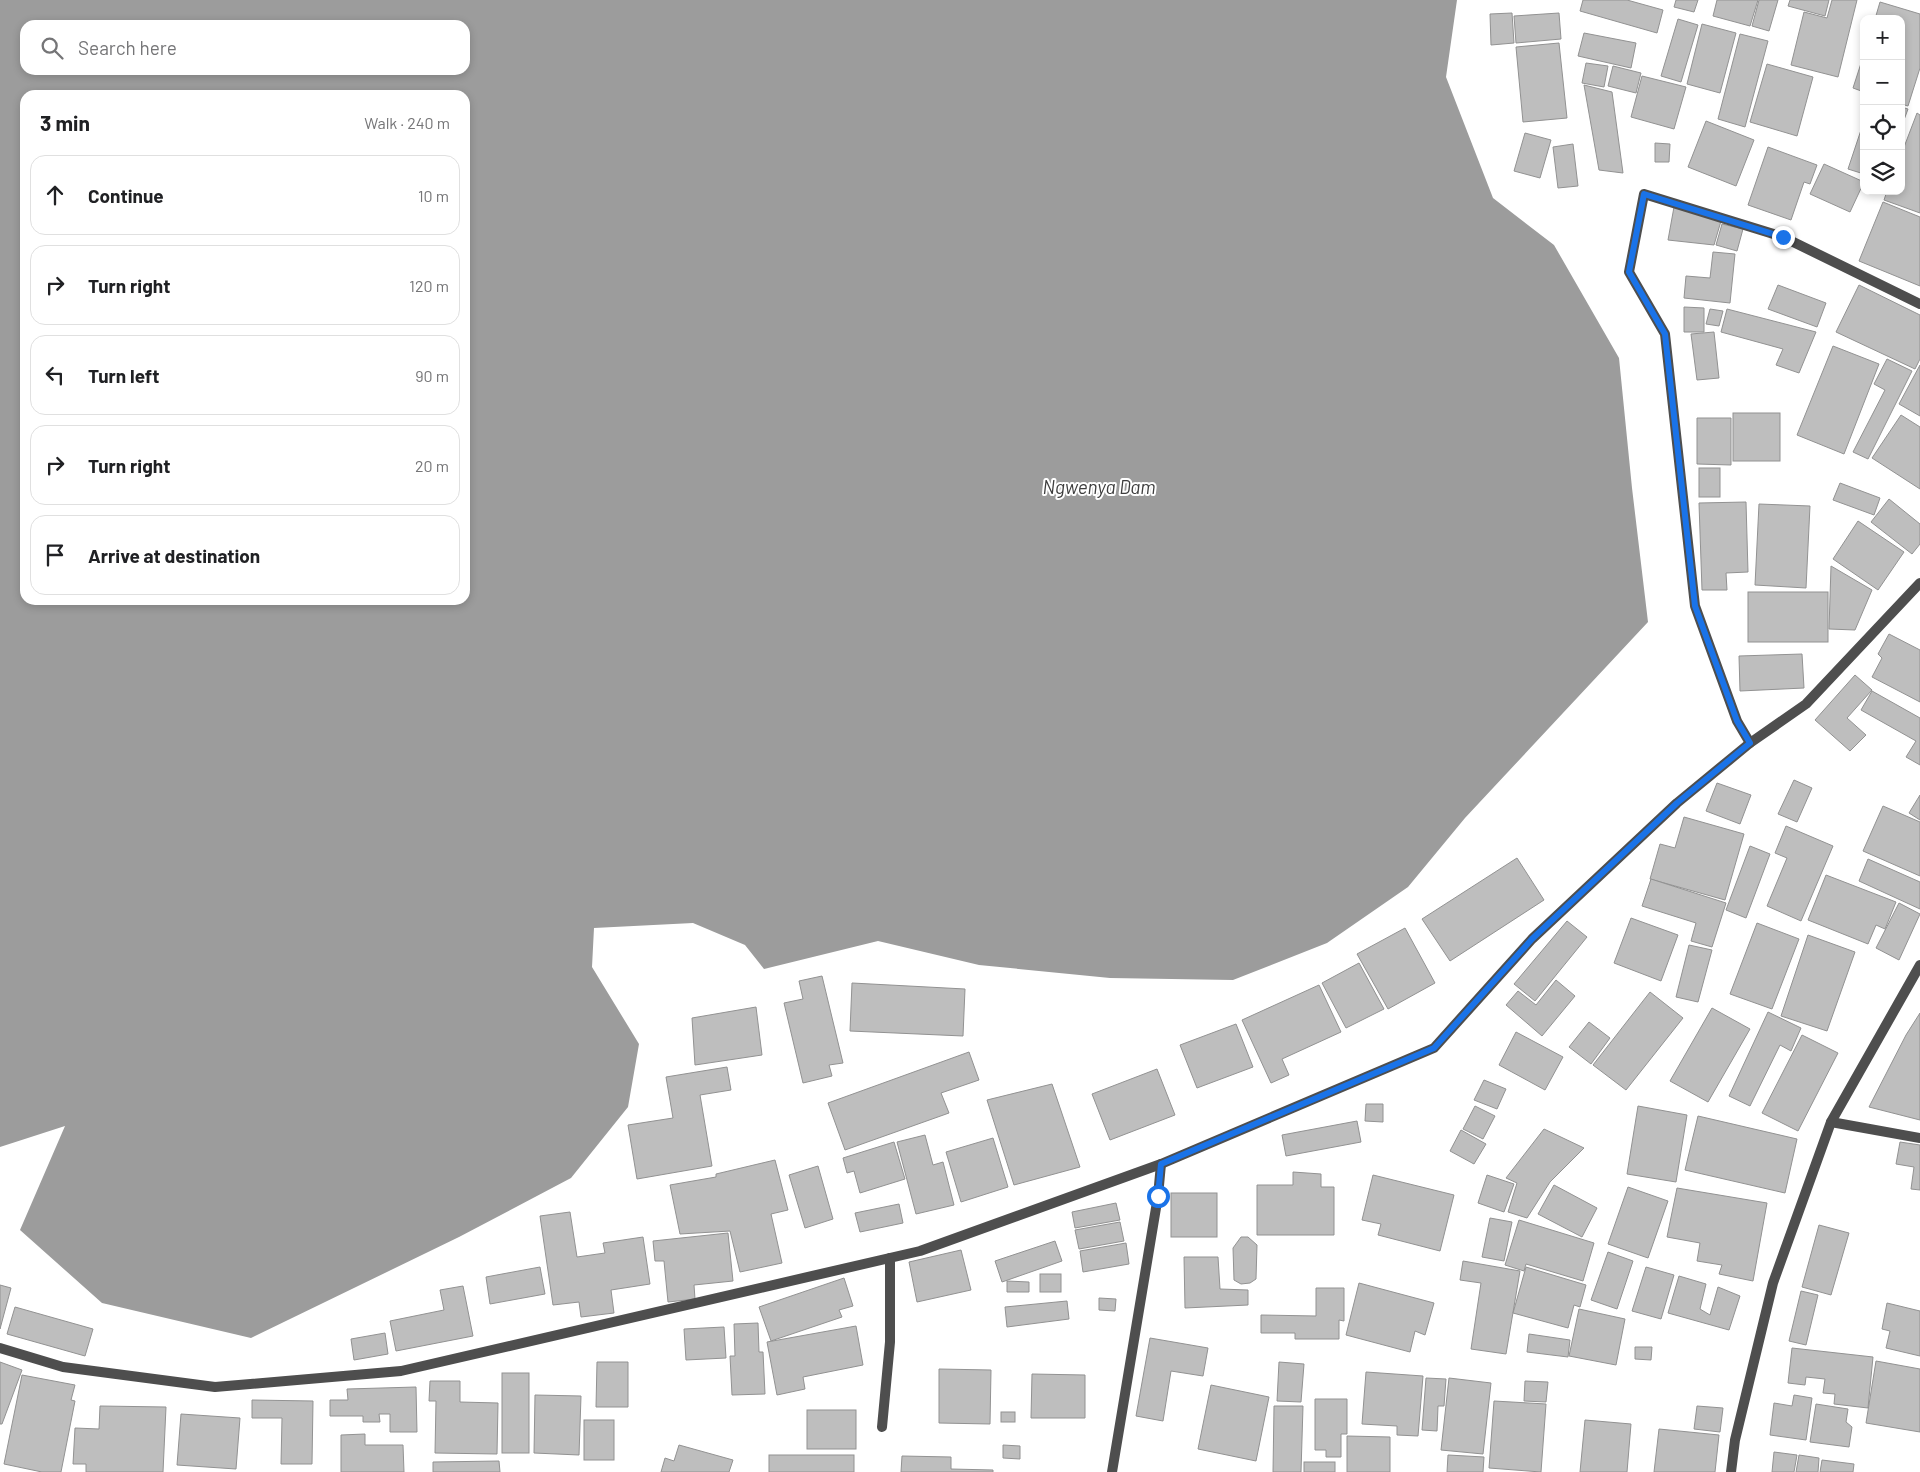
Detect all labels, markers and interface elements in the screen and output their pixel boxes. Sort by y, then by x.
map controls [1860,15,1905,195]
button: + [1860,15,1905,60]
search box [20,20,470,75]
icon: search [38,34,66,62]
text: Search here [78,36,177,59]
button: − [1860,60,1905,105]
button: locate [1860,105,1905,150]
text: 3 min [40,110,90,135]
text: Walk · 240 m [364,113,450,132]
button: layers [1860,150,1905,195]
icon: ahead [41,181,69,209]
text: Continue [88,184,164,207]
text: 10 m [418,186,449,205]
route end [1772,226,1795,249]
icon: right [41,271,69,299]
text: Turn right [88,274,170,297]
text: 120 m [409,276,449,295]
icon: left [41,361,69,389]
text: Turn left [88,364,159,387]
text: 90 m [415,366,449,385]
icon: right [41,451,69,479]
text: Turn right [88,454,170,477]
text: 20 m [415,456,449,475]
water label: Ngwenya Dam [1042,475,1156,498]
icon: arrive [41,541,69,569]
text: Arrive at destination [88,544,260,567]
route start [1147,1185,1170,1208]

